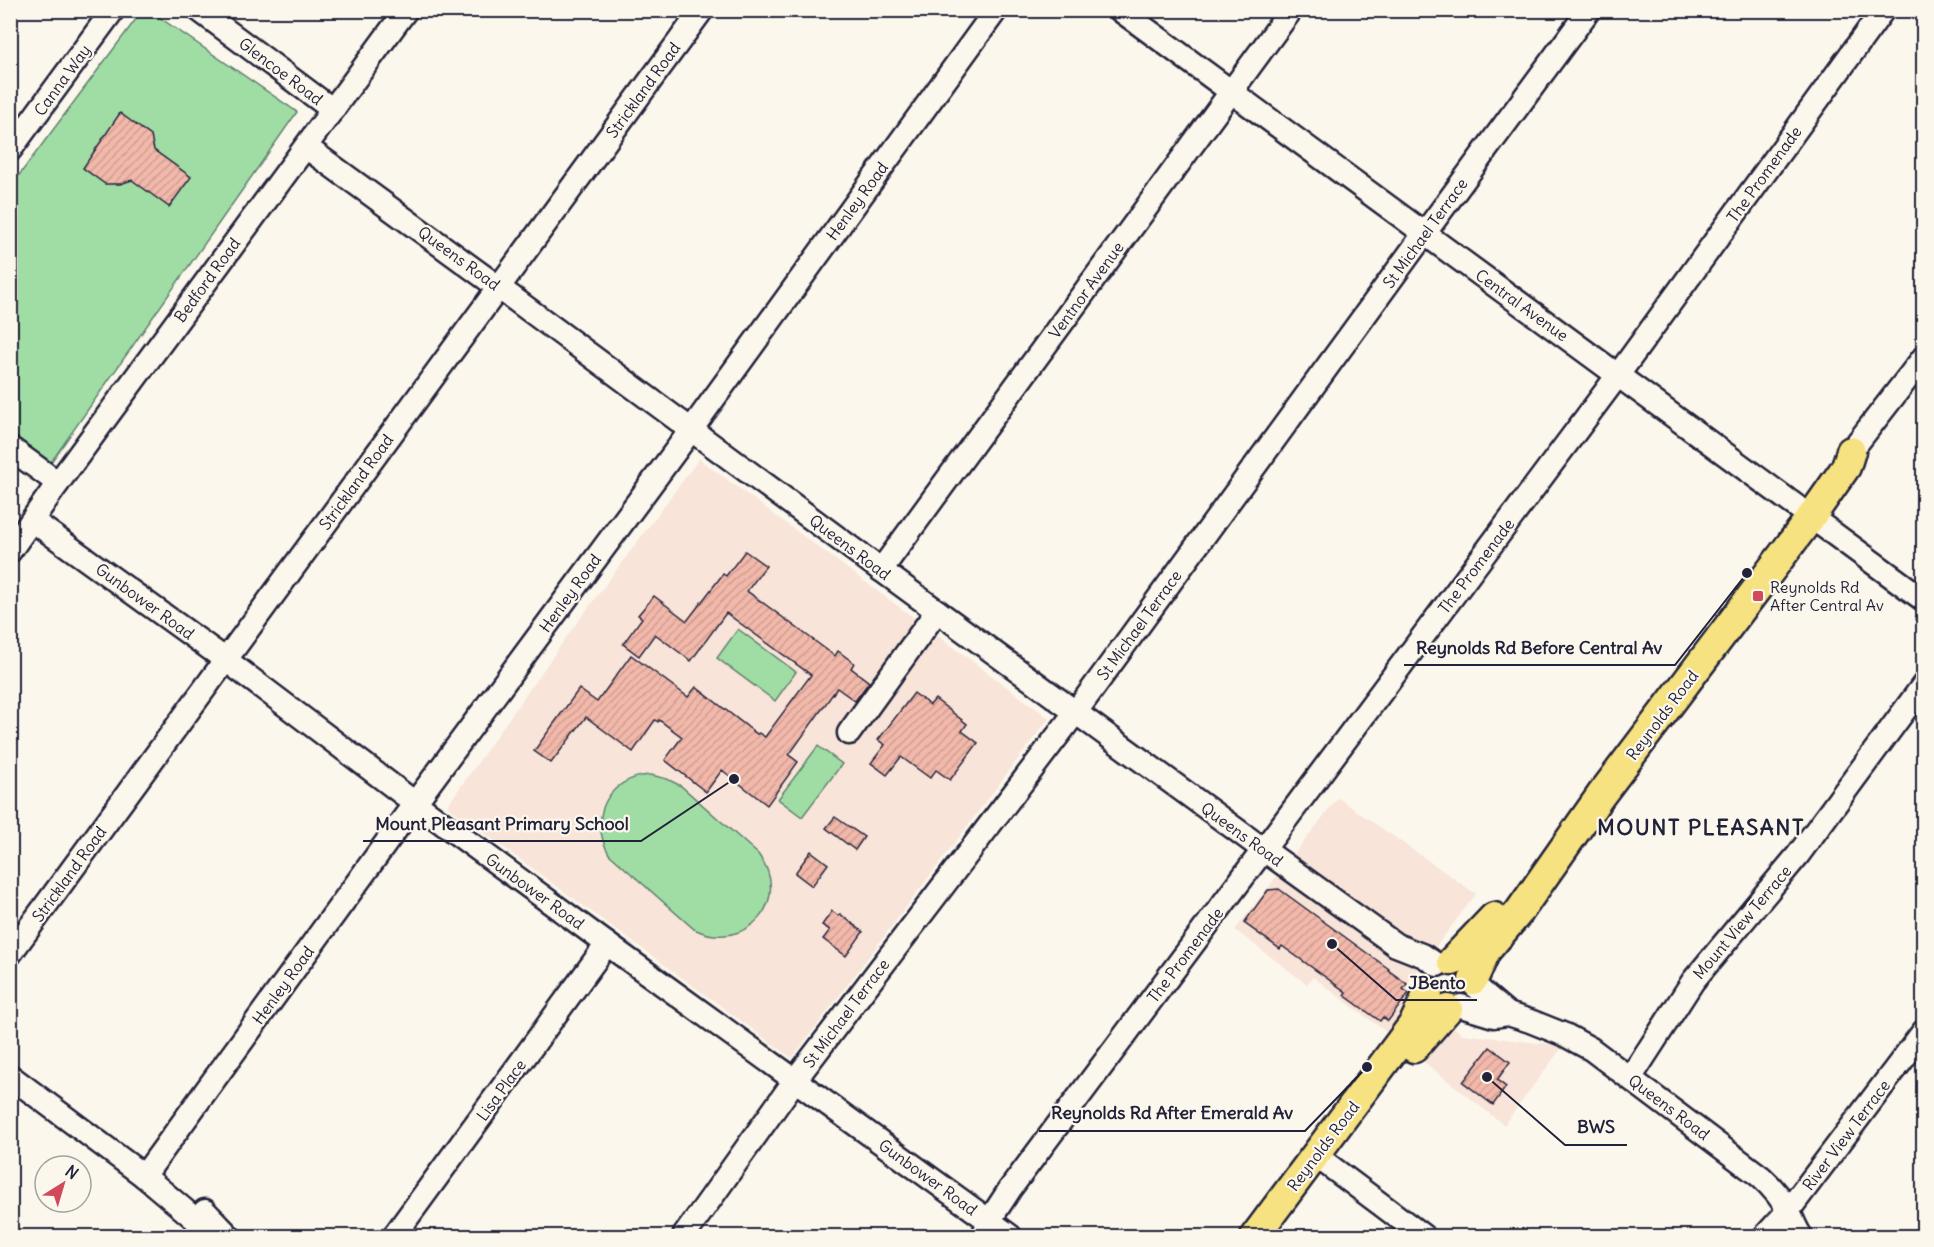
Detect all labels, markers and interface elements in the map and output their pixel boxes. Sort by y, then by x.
street label: Glencoe Road [235,33,327,109]
street label: Strickland Road [602,38,684,142]
street label: Canna Way [29,40,95,120]
street label: The Promenade [1722,122,1806,226]
street label: Henley Road [822,158,892,244]
street label: St Michael Terrace [1378,174,1472,292]
street label: Queens Road [414,222,504,294]
street label: Bedford Road [170,234,244,326]
street label: Ventnor Avenue [1044,238,1128,342]
street label: Central Avenue [1472,265,1572,345]
street label: Strickland Road [315,430,397,534]
street label: Queens Road [805,510,895,584]
street label: The Promenade [1434,514,1518,618]
street label: Henley Road [535,550,605,636]
street label: Gunbower Road [92,559,198,643]
street label: St Michael Terrace [1092,566,1186,684]
place label: Reynolds Rd After Central Av [1770,577,1884,615]
marker: Reynolds Rd After Central Av [1751,589,1765,603]
callout: Reynolds Rd Before Central Av [1404,629,1675,665]
text: Reynolds Rd Before Central Av [1416,636,1662,659]
street label: Reynolds Road [1622,666,1702,764]
street label: Queens Road [1197,798,1287,870]
callout: Mount Pleasant Primary School [363,805,641,841]
text: Mount Pleasant Primary School [375,812,629,835]
district label: MOUNT PLEASANT [1597,813,1805,841]
street label: Strickland Road [28,822,110,926]
street label: Gunbower Road [482,849,588,933]
street label: Mount View Terrace [1689,861,1795,983]
street label: The Promenade [1143,903,1227,1007]
street label: Henley Road [248,942,318,1028]
street label: St Michael Terrace [799,955,893,1071]
callout: JBento [1396,964,1477,1000]
text: JBento [1408,971,1466,994]
street label: Lisa Place [472,1055,530,1125]
street label: Queens Road [1624,1070,1714,1144]
street label: River View Terrace [1798,1076,1894,1194]
callout: Reynolds Rd After Emerald Av [1039,1095,1305,1131]
street label: Reynolds Road [1283,1097,1363,1195]
text: Reynolds Rd After Emerald Av [1051,1101,1293,1124]
callout: BWS [1565,1109,1627,1145]
text: BWS [1577,1115,1615,1138]
street label: Gunbower Road [875,1135,981,1219]
north arrow [33,1154,93,1214]
text: N [62,1161,82,1183]

